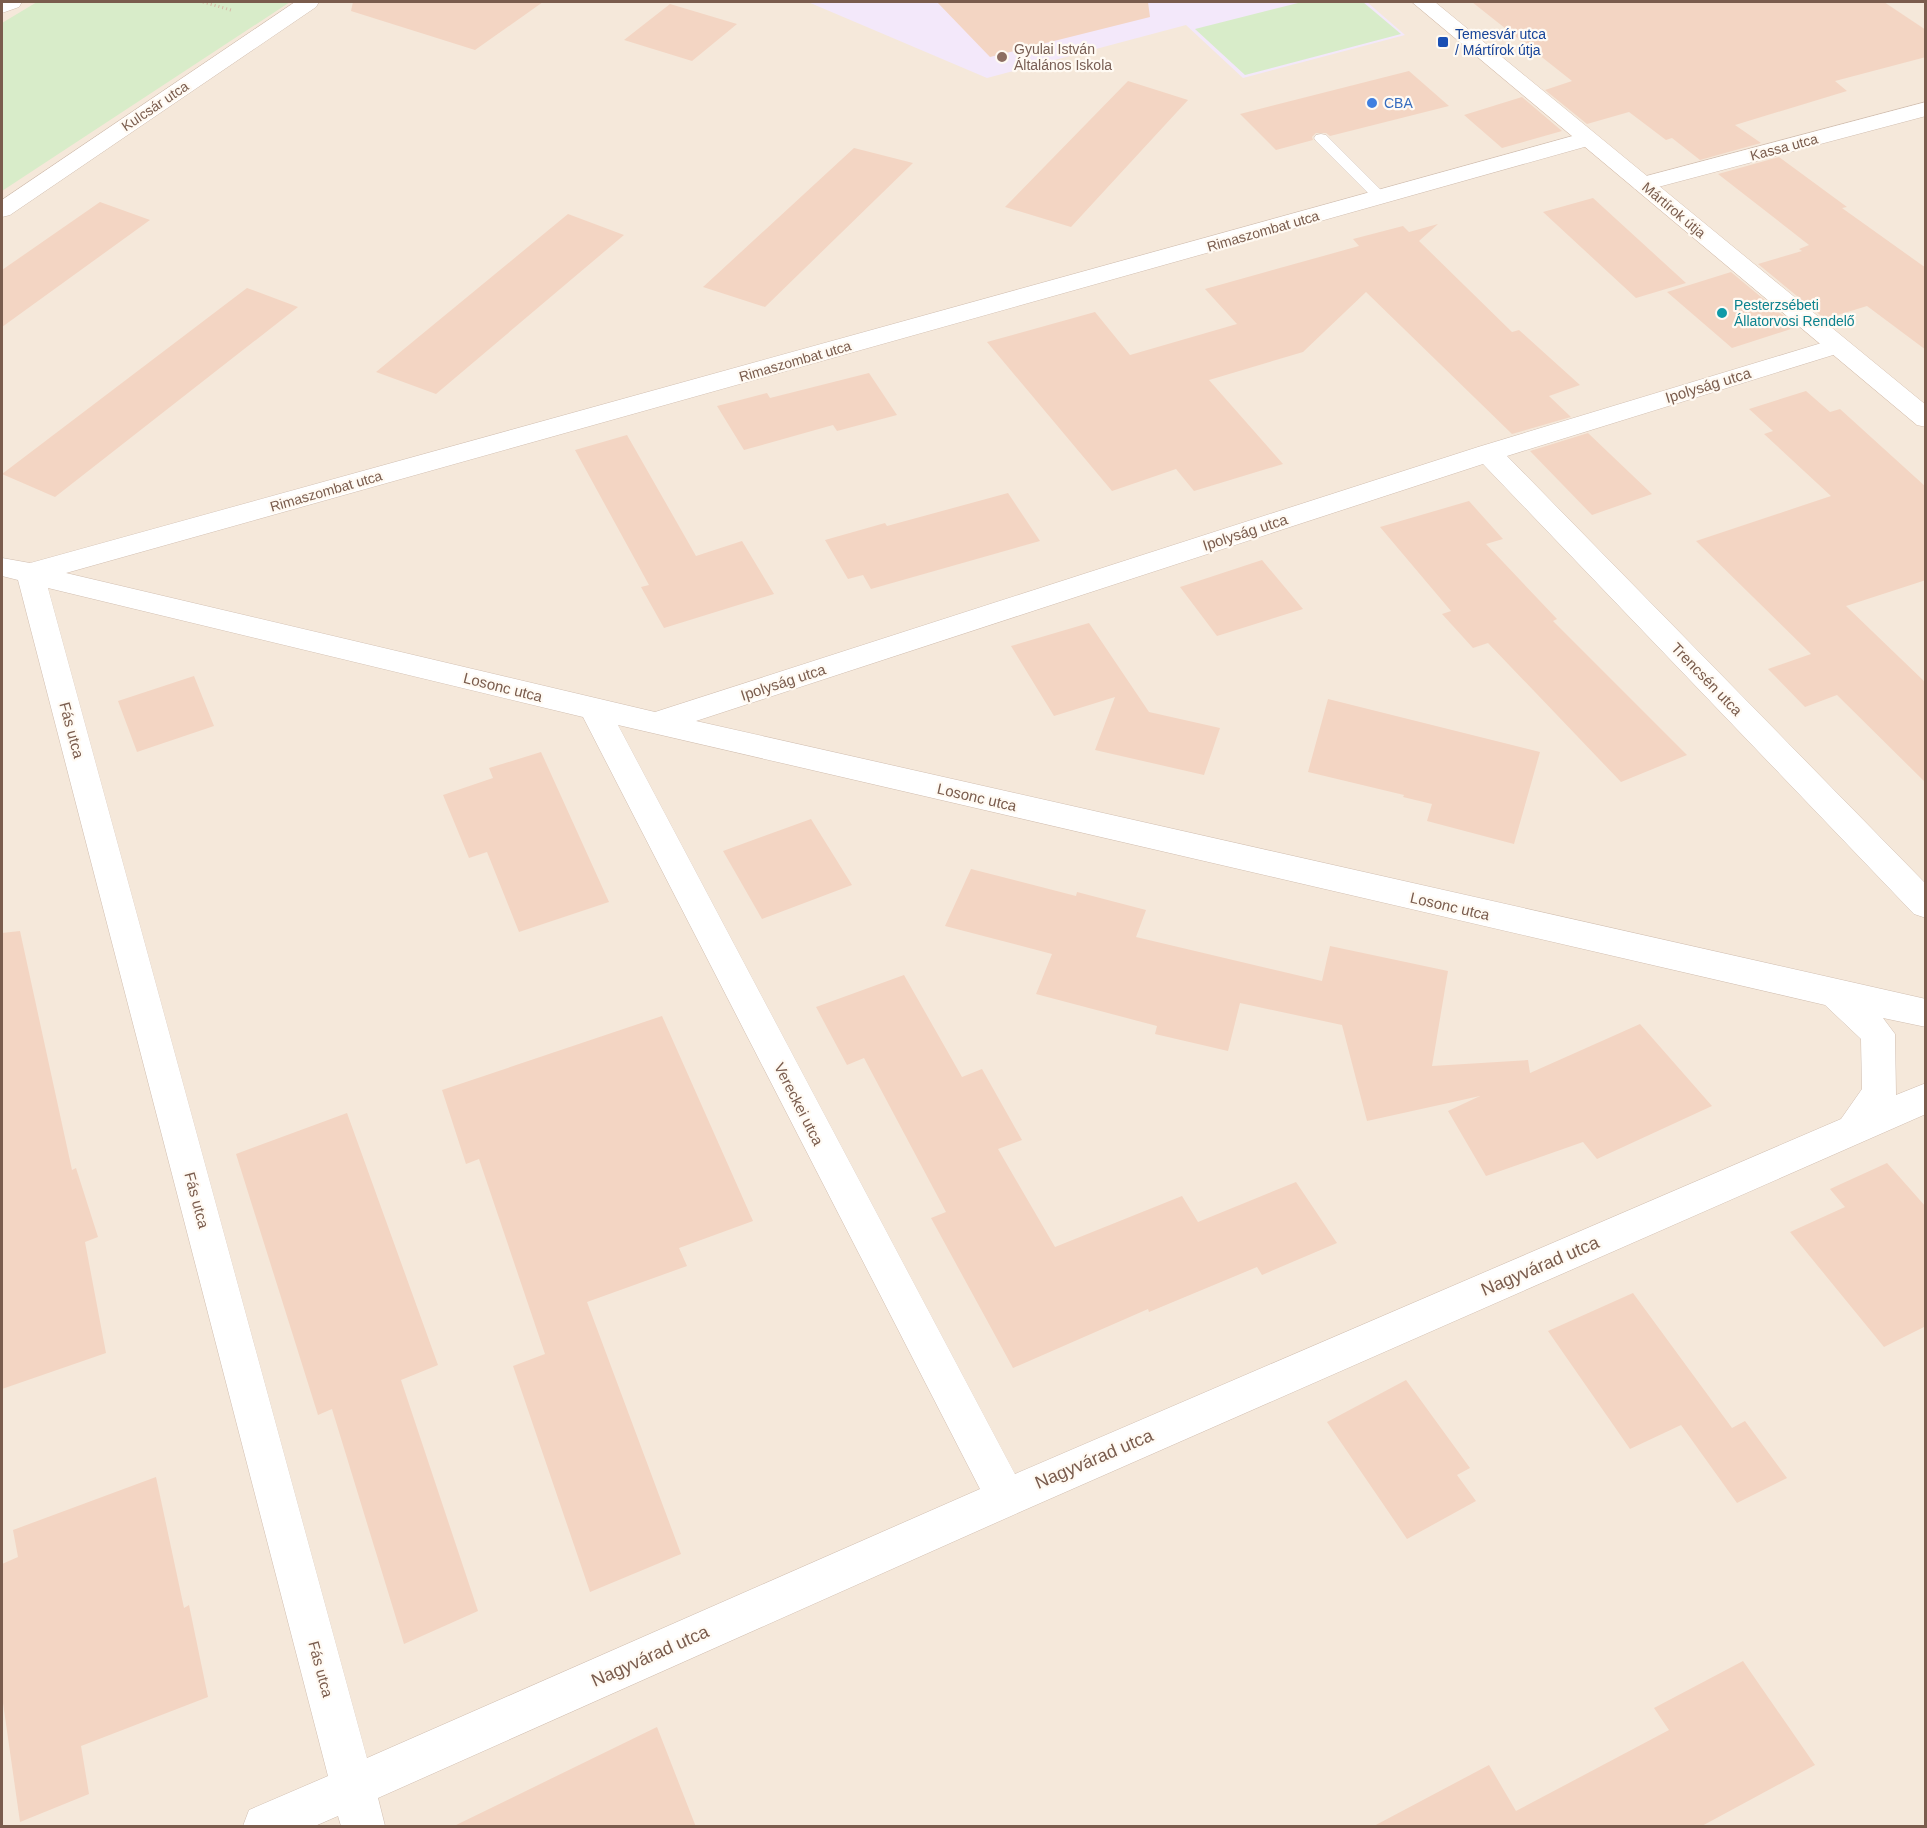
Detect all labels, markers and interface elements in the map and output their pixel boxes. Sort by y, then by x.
place label: Temesvár utca / Mártírok útja [1455,26,1546,58]
marker: Temesvár utca / Mártírok útja [1436,35,1450,49]
place label: Gyulai István Általános Iskola [1014,41,1112,73]
marker: Gyulai István Általános Iskola [995,50,1009,64]
street label: Kulcsár utca [119,78,192,134]
place label: CBA [1384,95,1413,111]
marker: CBA [1365,96,1379,110]
street label: Kassa utca [1748,130,1820,164]
street label: Mártírok útja [1639,179,1709,241]
street label: Rimaszombat utca [1205,207,1321,255]
place label: Pesterzsébeti Állatorvosi Rendelő [1734,297,1855,329]
marker: Pesterzsébeti Állatorvosi Rendelő [1715,306,1729,320]
street label: Rimaszombat utca [737,337,853,385]
street label: Ipolyság utca [1663,364,1753,406]
street label: Rimaszombat utca [268,467,384,515]
street label: Ipolyság utca [1200,510,1290,554]
street label: Trencsén utca [1668,639,1746,719]
street label: Ipolyság utca [738,660,828,704]
street label: Losonc utca [462,669,545,705]
street label: Fás utca [56,700,88,761]
street label: Losonc utca [936,780,1019,815]
street label: Losonc utca [1409,889,1492,924]
street label: Vereckei utca [771,1060,827,1149]
street label: Fás utca [181,1170,213,1231]
street label: Nagyvárad utca [1478,1232,1603,1300]
street label: Nagyvárad utca [1032,1425,1157,1493]
street label: Nagyvárad utca [588,1621,713,1691]
street label: Fás utca [305,1639,337,1700]

